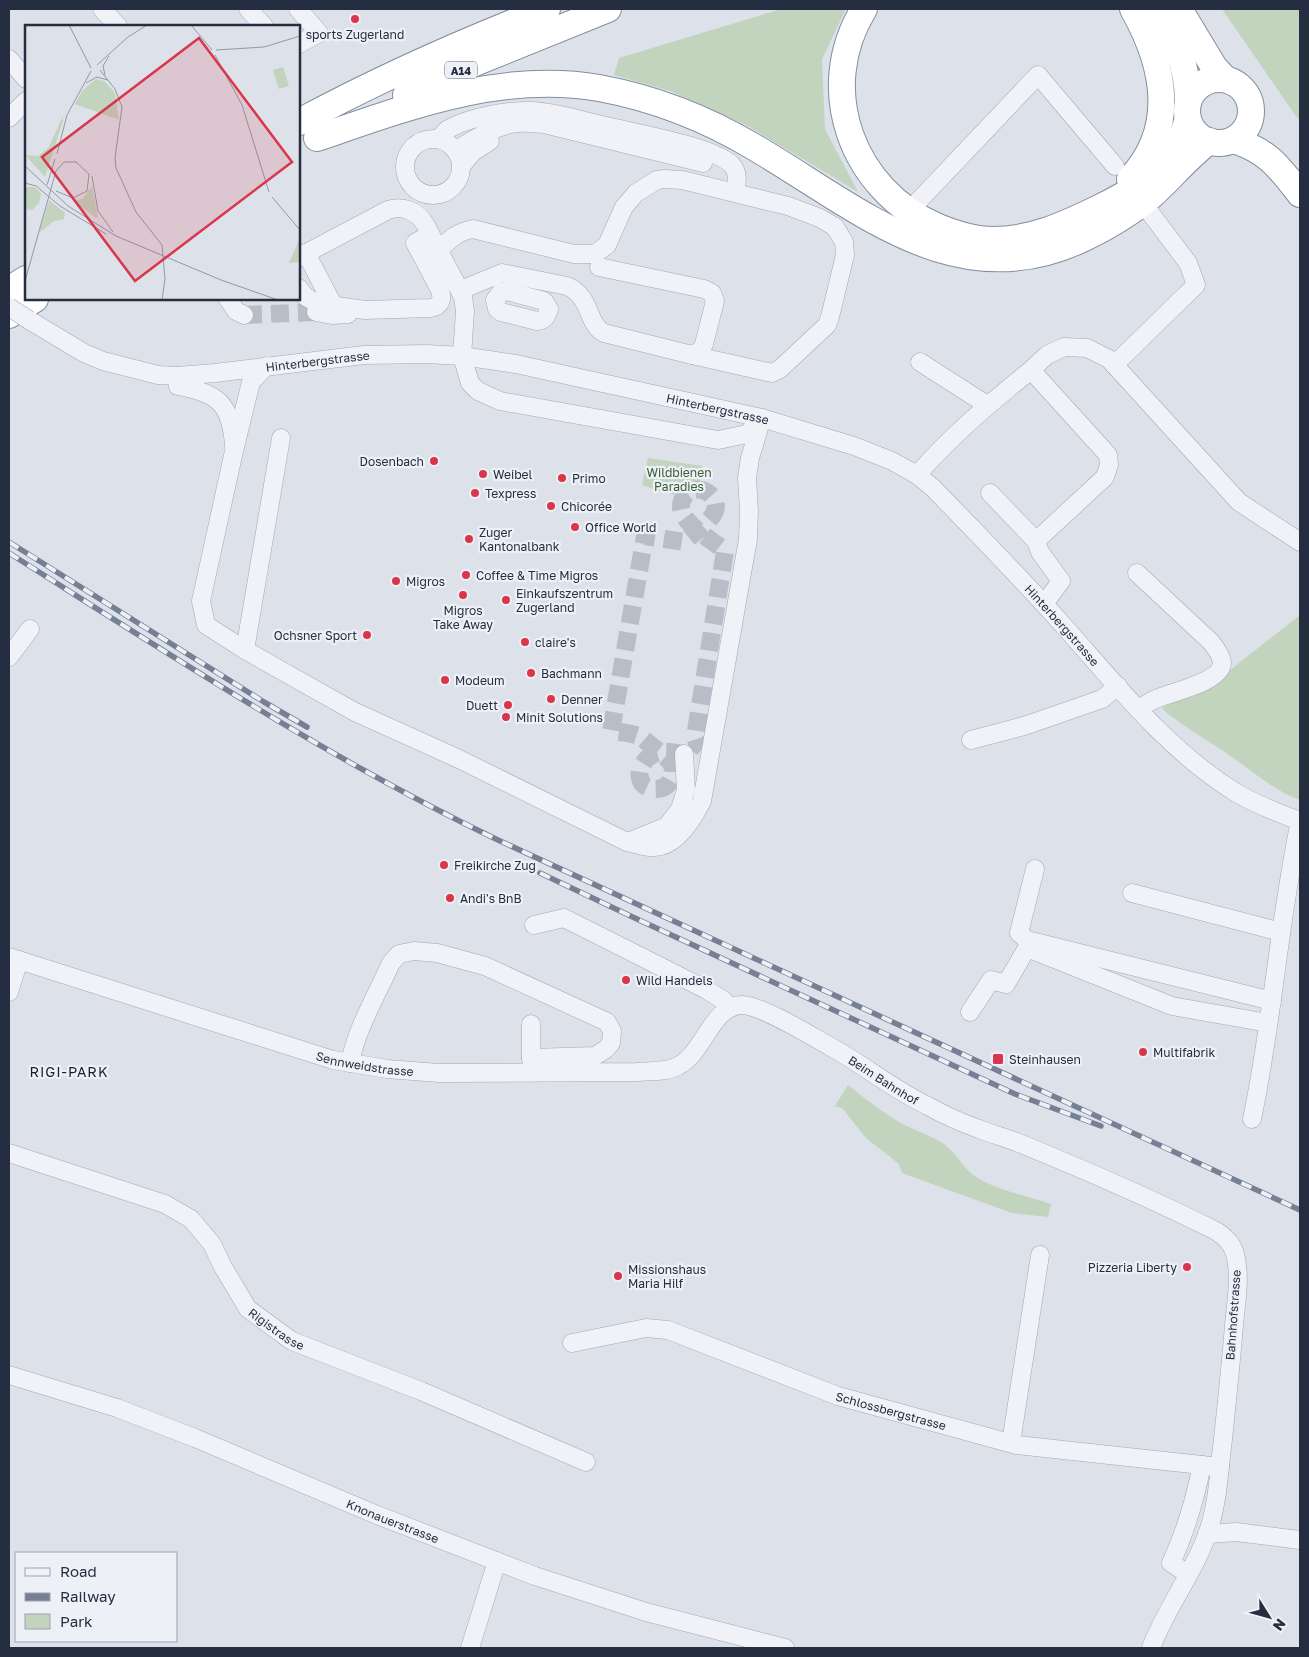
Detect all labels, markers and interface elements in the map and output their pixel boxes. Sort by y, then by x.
marker: sports Zugerland [349,13,361,25]
inset map [25,25,300,300]
place label: sports Zugerland [306,27,404,42]
road number: A14 [445,62,477,78]
street label: Hinterbergstrasse [265,347,370,374]
street label: Hinterbergstrasse [665,390,771,427]
place label: Dosenbach [360,454,424,469]
marker: Dosenbach [428,455,440,467]
park label: Wildbienen Paradies [646,465,712,494]
place label: Weibel [493,467,533,482]
marker: Weibel [477,468,489,480]
place label: Primo [572,471,606,486]
marker: Primo [556,472,568,484]
place label: Texpress [485,486,536,501]
marker: Texpress [469,487,481,499]
place label: Chicorée [561,499,612,514]
marker: Chicorée [545,500,557,512]
place label: Office World [585,520,657,535]
marker: Office World [569,521,581,533]
place label: Zuger Kantonalbank [479,525,560,554]
marker: Zuger Kantonalbank [463,533,475,545]
place label: Coffee & Time Migros [476,568,598,583]
marker: Coffee & Time Migros [460,569,472,581]
place label: Migros [406,574,445,589]
marker: Migros [390,575,402,587]
street label: Hinterbergstrasse [1022,581,1103,669]
place label: Einkaufszentrum Zugerland [516,586,613,615]
marker: Migros Take Away [457,589,469,601]
marker: Einkaufszentrum Zugerland [500,594,512,606]
place label: Migros Take Away [433,603,493,632]
place label: Ochsner Sport [274,628,357,643]
marker: Ochsner Sport [361,629,373,641]
place label: claire's [535,635,576,650]
marker: claire's [519,636,531,648]
place label: Bachmann [541,666,602,681]
marker: Bachmann [525,667,537,679]
place label: Modeum [455,673,505,688]
marker: Modeum [439,674,451,686]
place label: Denner [561,692,603,707]
marker: Denner [545,693,557,705]
place label: Duett [466,698,498,713]
marker: Duett [502,699,514,711]
place label: Minit Solutions [516,710,603,725]
marker: Minit Solutions [500,711,512,723]
place label: Freikirche Zug [454,858,536,873]
marker: Freikirche Zug [438,859,450,871]
place label: Andi's BnB [460,891,521,906]
marker: Andi's BnB [444,892,456,904]
place label: Wild Handels [636,973,713,988]
marker: Wild Handels [620,974,632,986]
place label: Multifabrik [1153,1045,1215,1060]
marker: Multifabrik [1137,1046,1149,1058]
street label: Sennweidstrasse [314,1048,414,1079]
street label: Beim Bahnhof [846,1052,922,1108]
marker: Steinhausen [991,1052,1005,1066]
place label: Steinhausen [1009,1052,1081,1067]
district label: RIGI-PARK [29,1063,109,1080]
place label: Pizzeria Liberty [1088,1260,1177,1275]
marker: Pizzeria Liberty [1181,1261,1193,1273]
place label: Missionshaus Maria Hilf [628,1262,706,1291]
street label: Bahnhofstrasse [1222,1269,1244,1361]
marker: Missionshaus Maria Hilf [612,1270,624,1282]
street label: Rigistrasse [246,1305,306,1353]
street label: Schlossbergstrasse [834,1388,948,1433]
street label: Knonauerstrasse [344,1496,441,1546]
legend [15,1552,178,1642]
text: Road [60,1562,97,1580]
text: Railway [60,1587,116,1605]
north arrow [1244,1592,1294,1642]
text: Park [60,1612,93,1630]
text: N [1270,1616,1290,1634]

